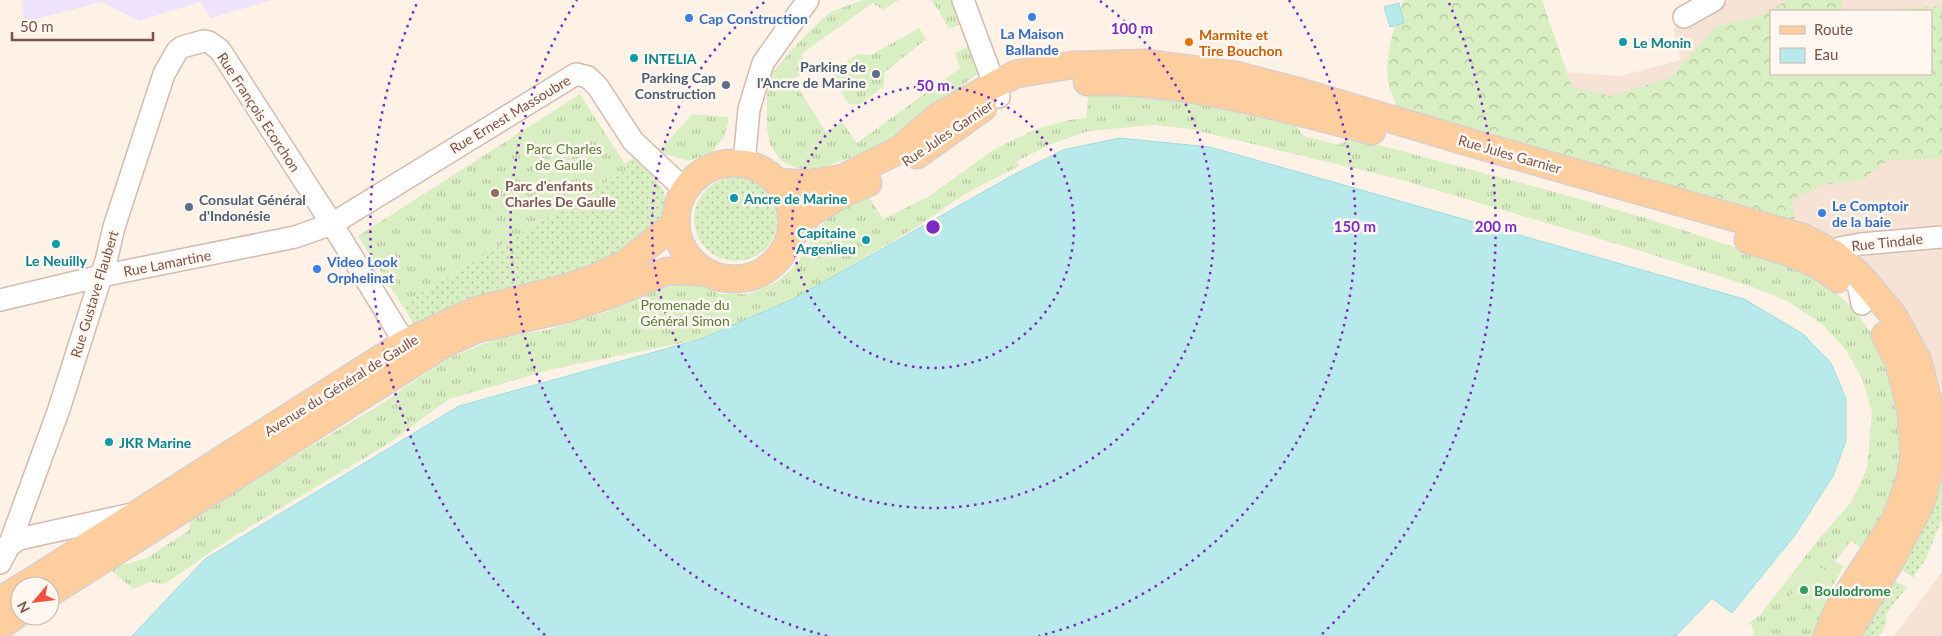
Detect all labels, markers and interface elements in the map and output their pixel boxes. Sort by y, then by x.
scale bar [12,10,154,42]
place label: Cap Construction [699,10,808,27]
legend [1770,10,1932,75]
marker: La Maison Ballande [1026,11,1038,23]
marker: Cap Construction [683,12,695,24]
text: 50 m [20,17,54,35]
text: 100 m [1111,19,1153,37]
text: Route [1814,20,1853,38]
place label: La Maison Ballande [1000,25,1064,58]
place label: Marmite et Tire Bouchon [1199,26,1283,59]
place label: Le Monin [1633,34,1691,51]
marker: Marmite et Tire Bouchon [1183,36,1195,48]
marker: Le Monin [1617,36,1629,48]
text: Eau [1814,45,1838,63]
street label: Rue François Ecorchon [214,49,304,175]
place label: INTELIA [644,50,697,67]
marker: INTELIA [628,52,640,64]
place label: Parking de l'Ancre de Marine [757,58,867,91]
marker: Parking de l'Ancre de Marine [870,68,882,80]
place label: Parking Cap Construction [635,69,716,102]
street label: Rue Ernest Massoubre [447,71,573,157]
text: 50 m [916,76,950,94]
marker: Parking Cap Construction [720,79,732,91]
street label: Rue Jules Garnier [898,96,996,170]
street label: Rue Jules Garnier [1456,131,1564,177]
park label: Parc Charles de Gaulle [526,140,602,173]
place label: Parc d'enfants Charles De Gaulle [505,177,617,210]
marker: Parc d'enfants Charles De Gaulle [489,187,501,199]
place label: Ancre de Marine [743,190,848,207]
place label: Consulat Général d'Indonésie [199,191,306,224]
marker: Ancre de Marine [728,192,740,204]
place label: Le Comptoir de la baie [1832,197,1909,230]
marker: Consulat Général d'Indonésie [183,201,195,213]
marker: Le Comptoir de la baie [1816,207,1828,219]
text: 150 m [1334,217,1376,235]
text: 200 m [1475,217,1517,235]
centre of rings [924,218,942,236]
place label: Capitaine Argenlieu [795,224,857,257]
street label: Rue Gustave Flaubert [67,228,121,360]
street label: Rue Tindale [1850,230,1924,254]
marker: Capitaine Argenlieu [860,234,872,246]
marker: Le Neuilly [50,238,62,250]
street label: Rue Lamartine [122,246,212,280]
place label: Le Neuilly [25,252,87,269]
place label: Video Look Orphelinat [326,253,398,286]
marker: Video Look Orphelinat [311,263,323,275]
park label: Promenade du Général Simon [640,296,730,329]
street label: Avenue du Général de Gaulle [261,330,421,440]
place label: JKR Marine [119,434,192,451]
marker: JKR Marine [103,436,115,448]
north arrow [10,576,60,626]
place label: Boulodrome [1814,582,1891,599]
marker: Boulodrome [1798,584,1810,596]
text: N [13,599,33,616]

